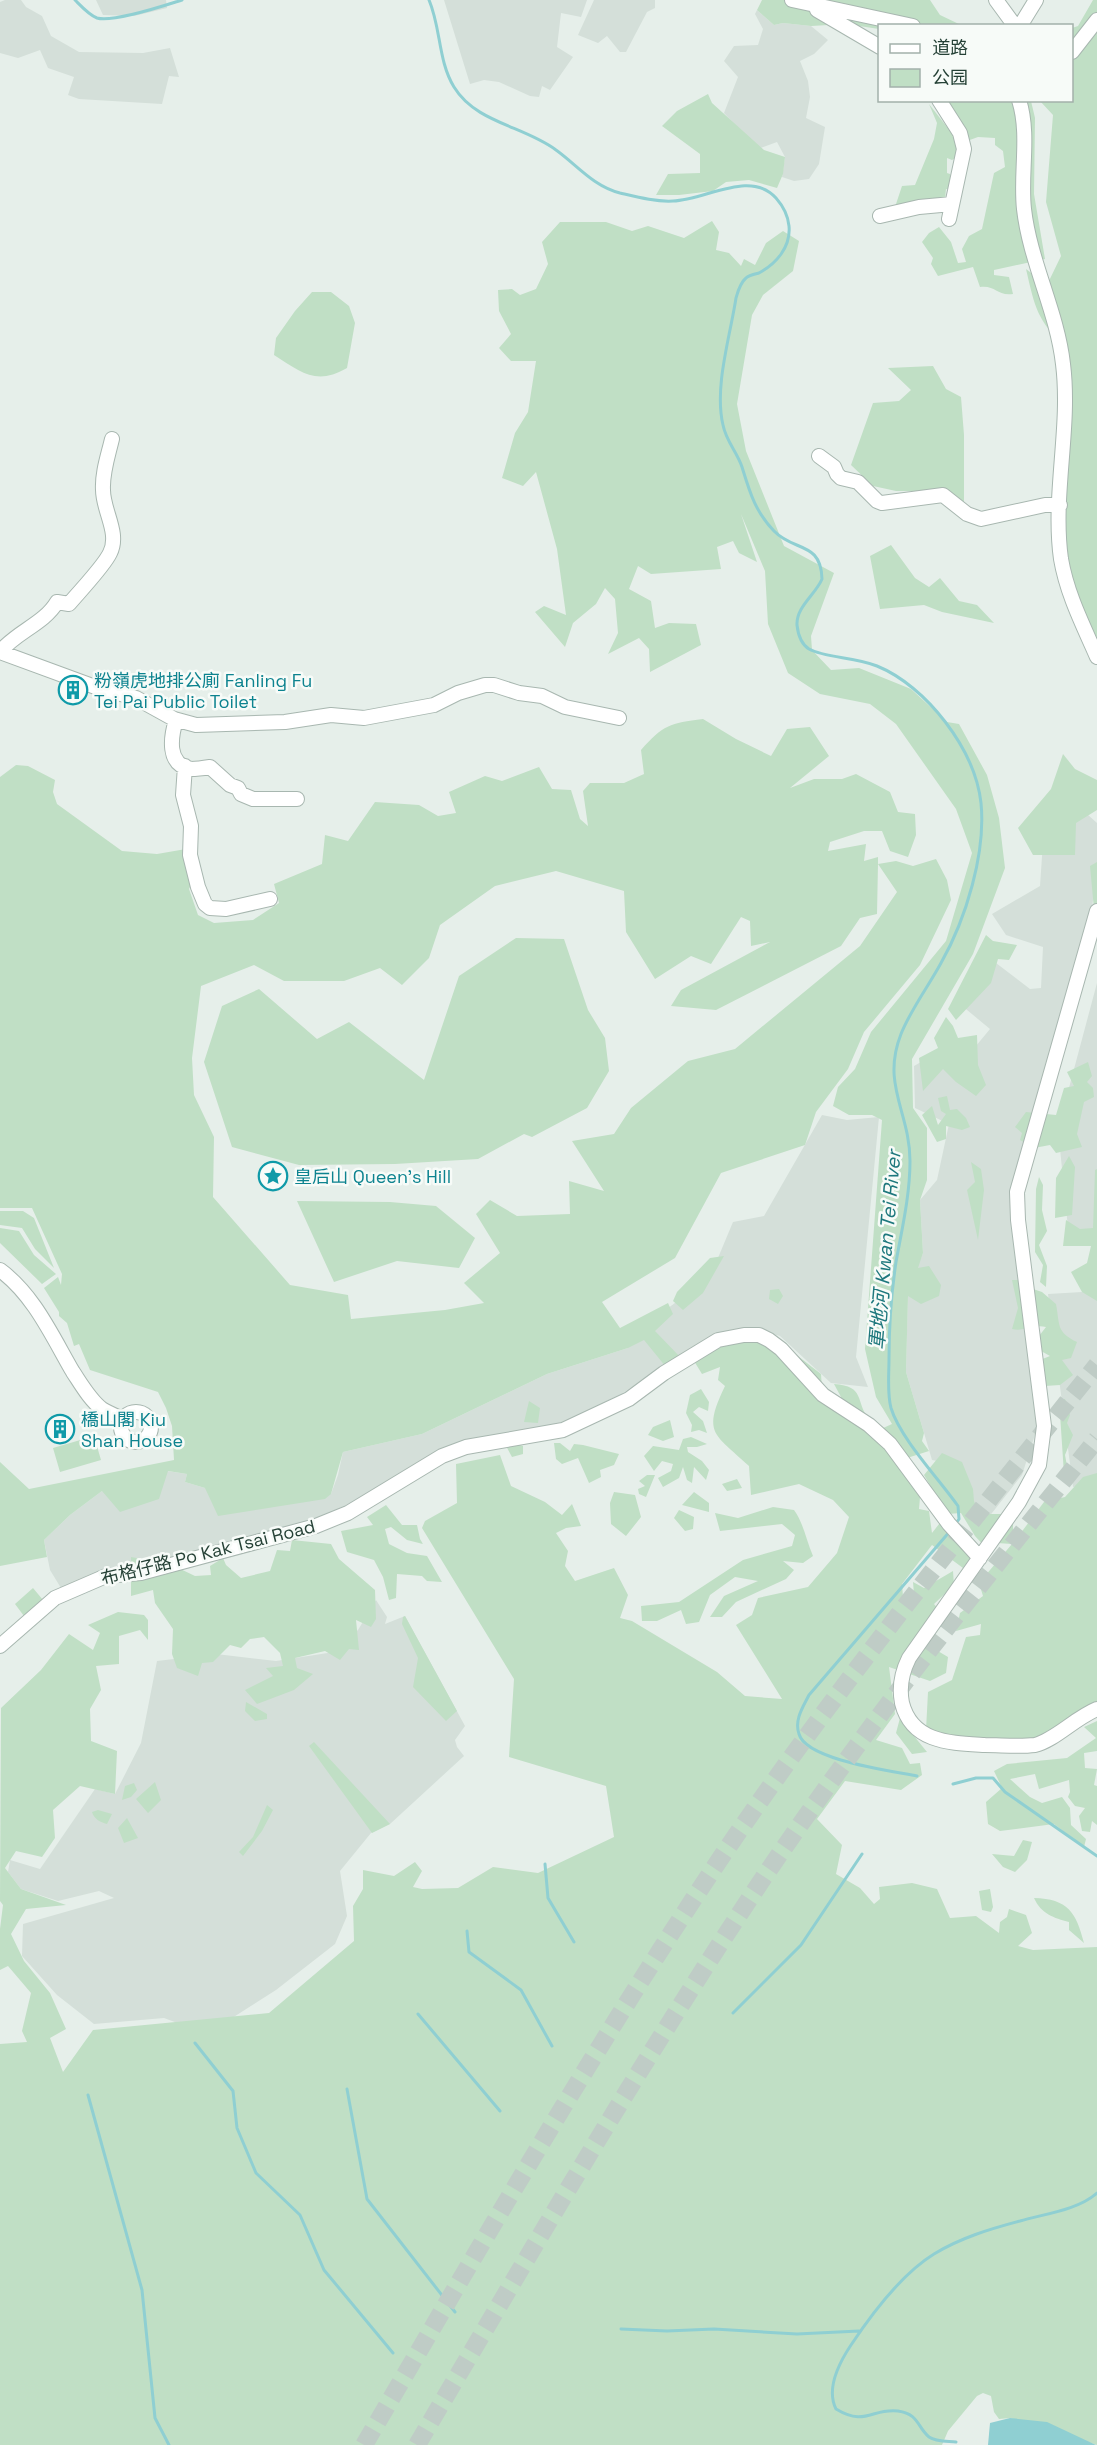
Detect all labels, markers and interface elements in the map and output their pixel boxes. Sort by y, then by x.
legend [878,24,1073,102]
text: 道路 [932,36,968,59]
text: 公园 [932,66,968,89]
place label: 粉嶺虎地排公廁 Fanling Fu Tei Pai Public Toilet [94,669,312,713]
building icon: 粉嶺虎地排公廁 Fanling Fu Tei Pai Public Toilet [57,674,89,706]
water label: 軍地河 Kwan Tei River [863,1147,907,1351]
place icon: 皇后山 Queen's Hill [257,1160,289,1192]
place label: 皇后山 Queen's Hill [294,1165,451,1188]
place label: 橋山閣 Kiu Shan House [81,1408,183,1452]
building icon: 橋山閣 Kiu Shan House [44,1413,76,1445]
street label: 布格仔路 Po Kak Tsai Road [98,1514,318,1590]

